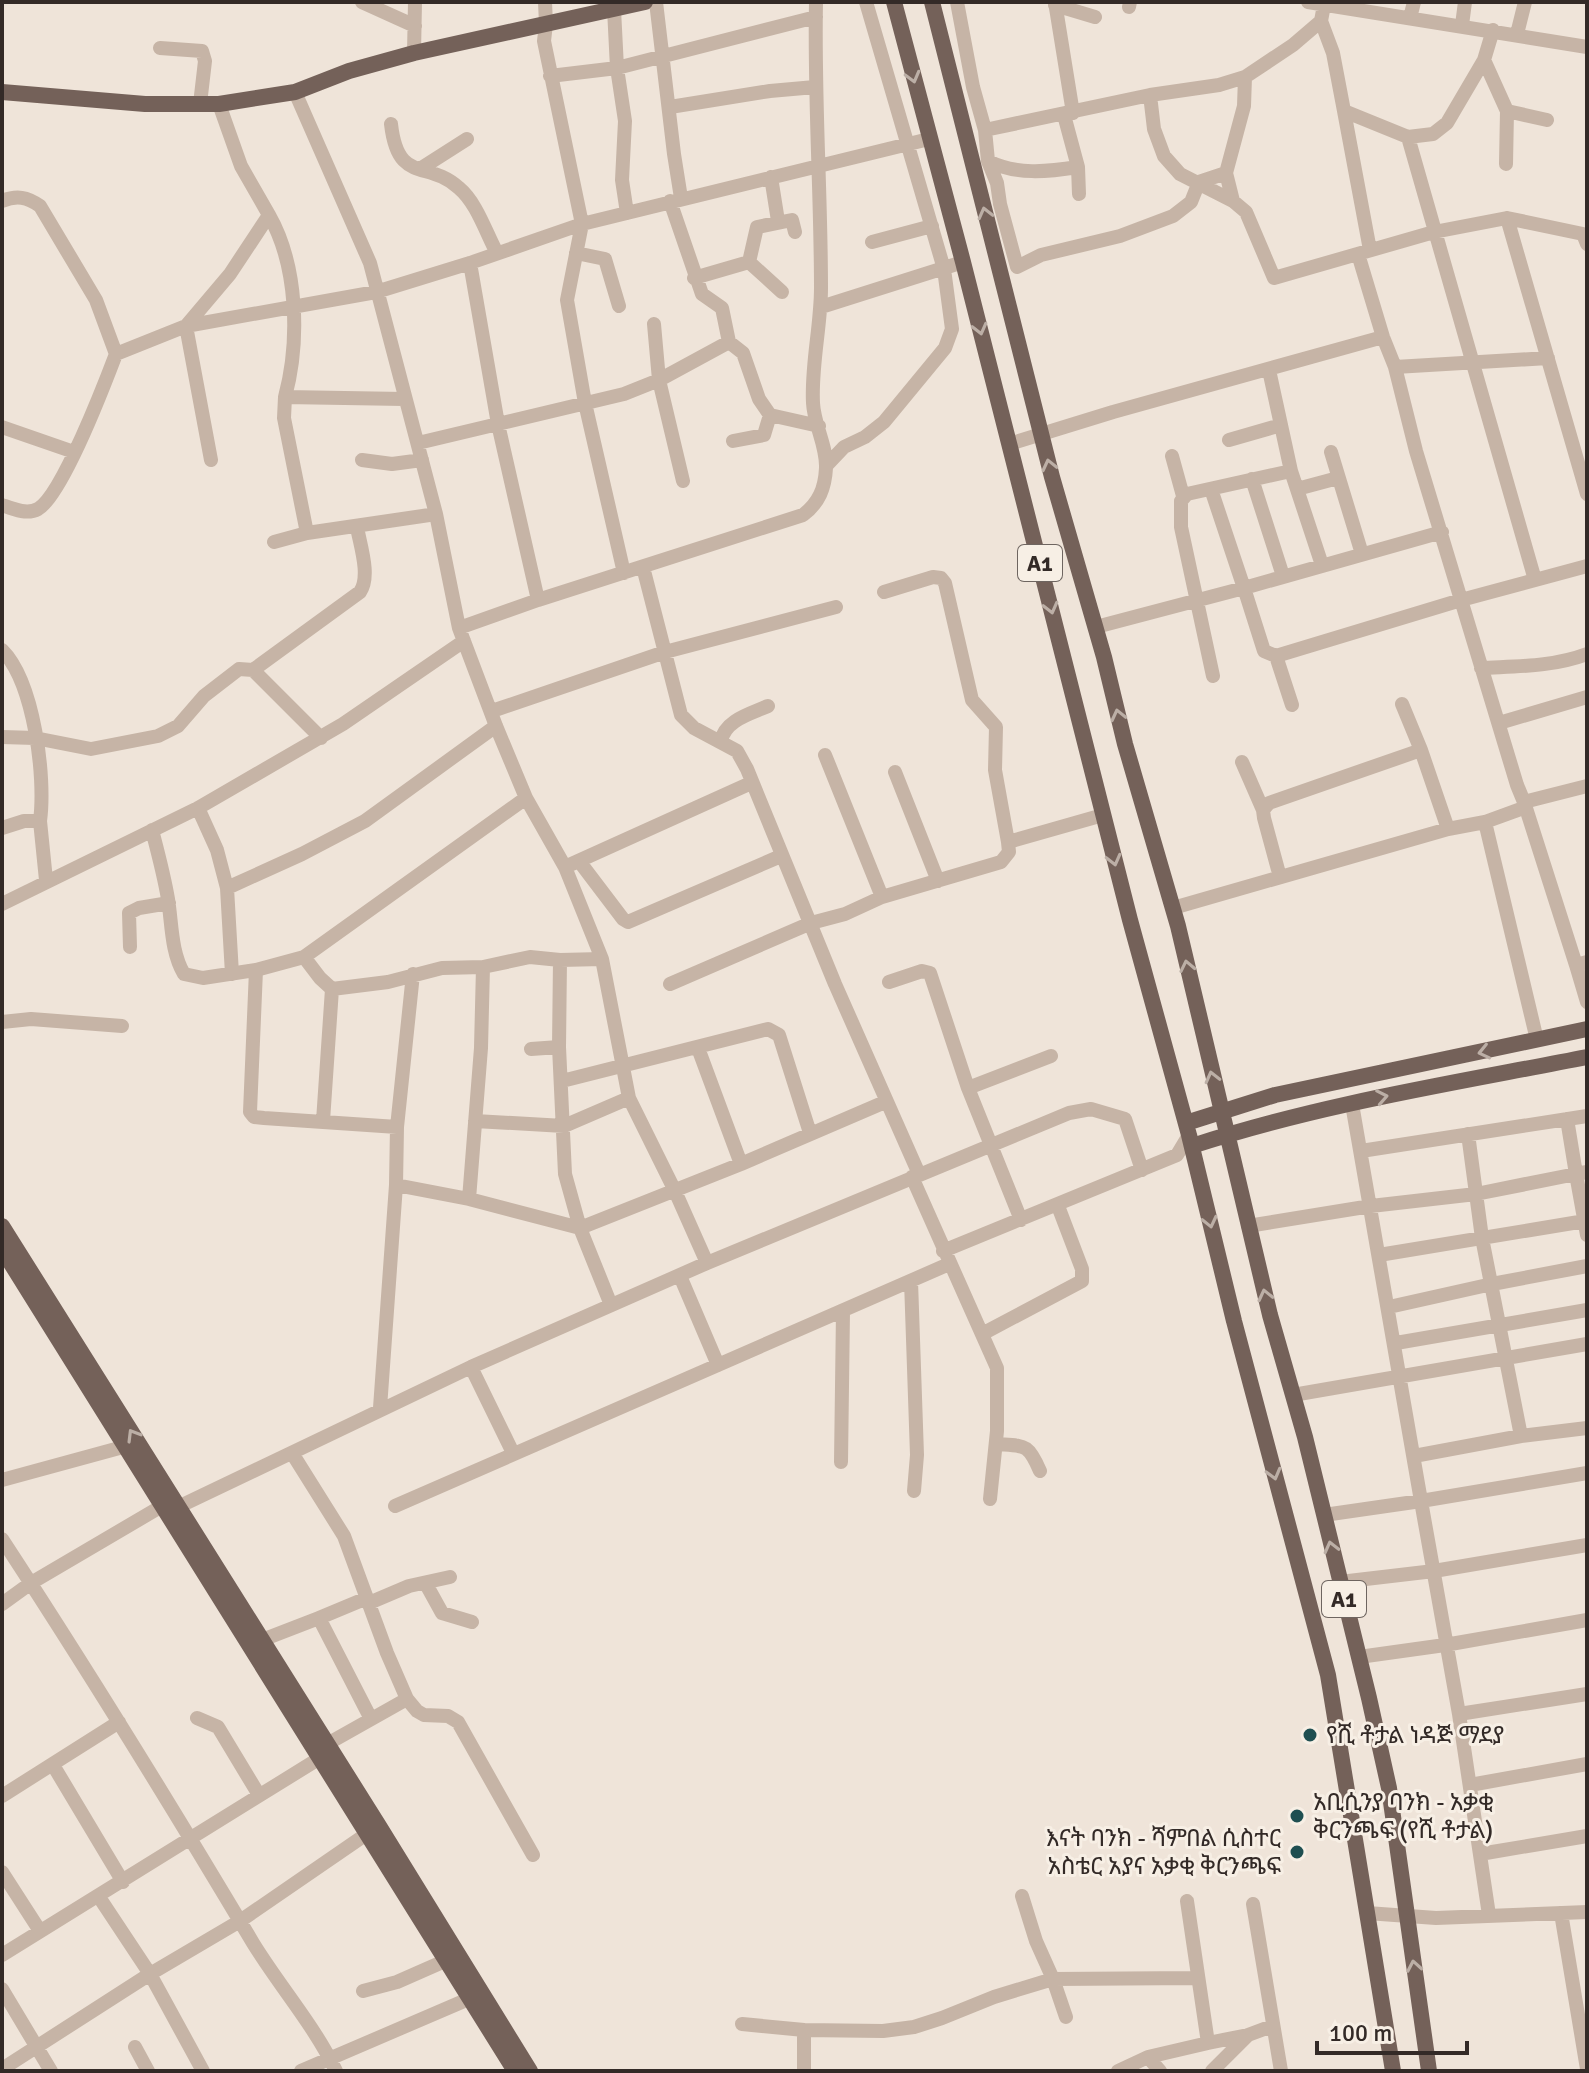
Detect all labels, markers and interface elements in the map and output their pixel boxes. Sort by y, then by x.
one-way arrow [904,70,921,84]
one-way arrow [978,206,995,220]
one-way arrow [970,321,987,335]
one-way arrow [1041,458,1058,472]
road number: A1 [1018,545,1062,581]
one-way arrow [1042,600,1059,614]
one-way arrow [1110,709,1127,722]
one-way arrow [1105,853,1122,867]
one-way arrow [1179,959,1196,973]
one-way arrow [1477,1043,1491,1060]
one-way arrow [1204,1071,1221,1085]
one-way arrow [1375,1089,1389,1106]
one-way arrow [1201,1214,1218,1228]
one-way arrow [1257,1289,1274,1303]
one-way arrow [127,1429,142,1444]
one-way arrow [1265,1466,1282,1480]
one-way arrow [1324,1540,1341,1554]
road number: A1 [1322,1581,1366,1617]
place label: የሺ ቶታል ነዳጅ ማደያ [1326,1720,1504,1750]
marker: የሺ ቶታል ነዳጅ ማደያ [1301,1726,1319,1744]
place label: አቢሲንያ ባንክ - አቃቂ ቅርንጫፍ (የሺ ቶታል) [1313,1787,1494,1845]
marker: አቢሲንያ ባንክ - አቃቂ ቅርንጫፍ (የሺ ቶታል) [1288,1807,1306,1825]
place label: እናት ባንክ - ሻምበል ሲስተር አስቴር አያና አቃቂ ቅርንጫፍ [1046,1823,1281,1881]
marker: እናት ባንክ - ሻምበል ሲስተር አስቴር አያና አቃቂ ቅርንጫፍ [1288,1843,1306,1861]
one-way arrow [1407,1959,1424,1973]
scale bar [1317,2005,1467,2055]
text: 100 m [1329,2018,1392,2048]

